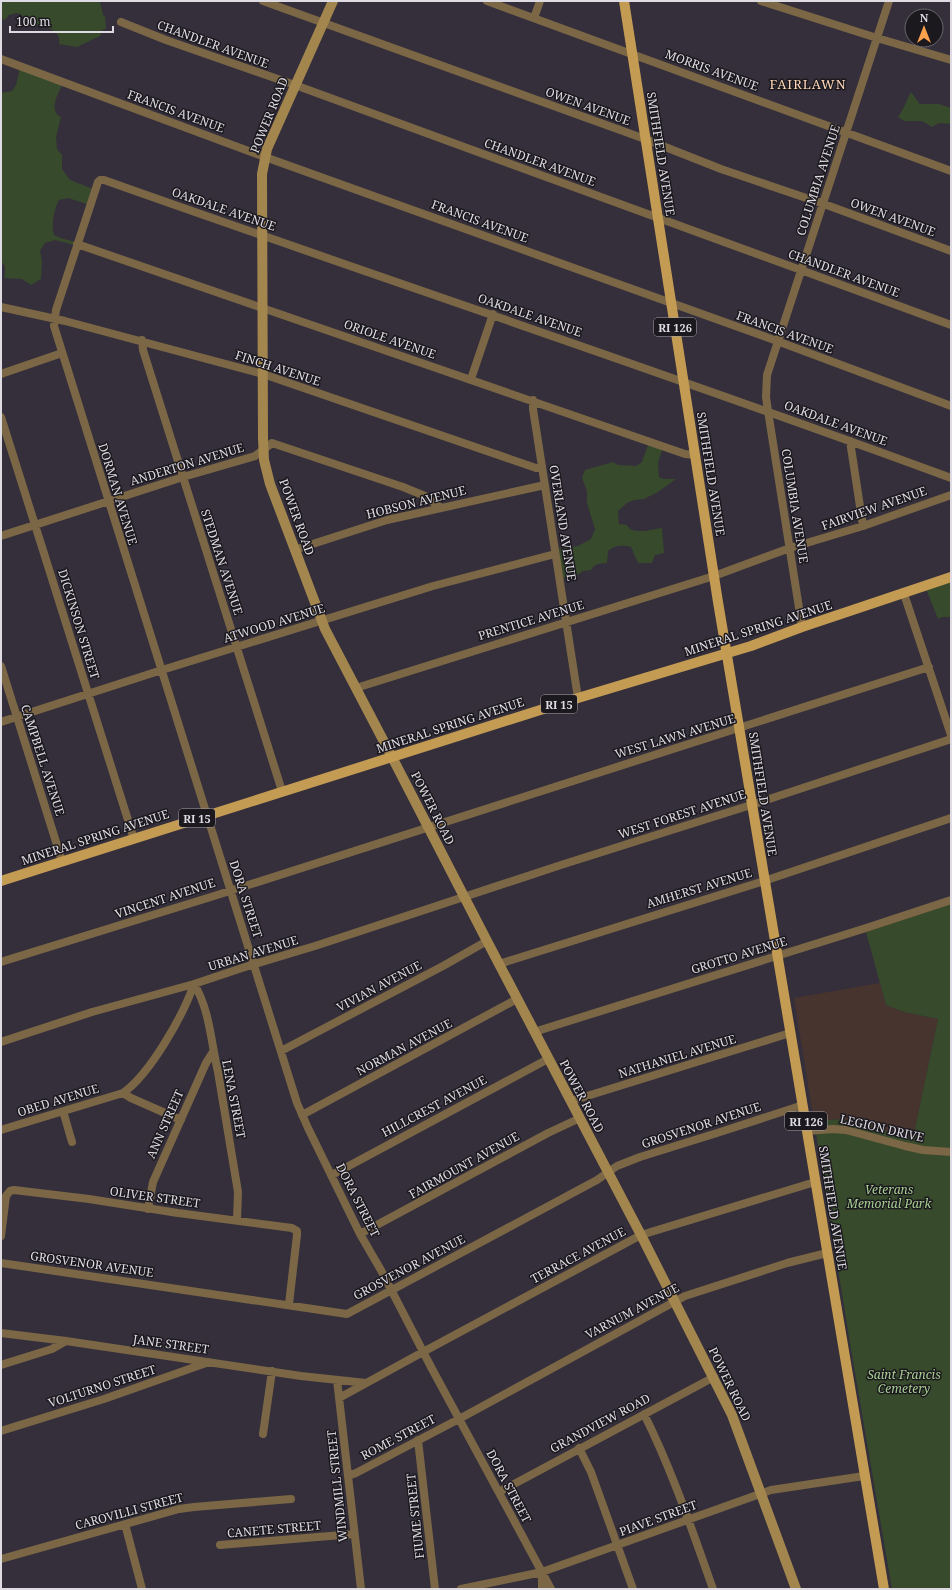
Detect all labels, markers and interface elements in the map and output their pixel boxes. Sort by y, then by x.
scale bar [10,8,113,34]
north arrow [904,8,944,48]
text: N [920,10,929,25]
text: 100 m [16,13,51,30]
street label: CHANDLER AVENUE [155,16,271,72]
street label: MORRIS AVENUE [663,45,761,95]
street label: POWER ROAD [246,74,292,155]
district label: FAIRLAWN [769,75,847,93]
street label: OWEN AVENUE [543,83,633,129]
street label: FRANCIS AVENUE [125,86,227,136]
street label: SMITHFIELD AVENUE [643,91,679,217]
street label: COLUMBIA AVENUE [792,122,844,238]
street label: CHANDLER AVENUE [482,134,598,190]
street label: OAKDALE AVENUE [170,183,278,235]
street label: OWEN AVENUE [848,194,938,240]
street label: FRANCIS AVENUE [429,196,531,246]
street label: CHANDLER AVENUE [786,245,902,301]
street label: OAKDALE AVENUE [476,289,584,341]
street label: FRANCIS AVENUE [734,307,836,357]
street label: ORIOLE AVENUE [342,315,438,363]
road number: RI 126 [654,318,696,336]
street label: FINCH AVENUE [233,346,323,390]
street label: OAKDALE AVENUE [782,396,890,450]
street label: SMITHFIELD AVENUE [693,411,729,537]
street label: ANDERTON AVENUE [128,439,246,489]
street label: DORMAN AVENUE [94,441,142,547]
street label: COLUMBIA AVENUE [778,448,812,564]
street label: OVERLAND AVENUE [545,464,581,582]
street label: POWER ROAD [275,476,319,558]
street label: HOBSON AVENUE [364,481,468,523]
street label: FAIRVIEW AVENUE [819,482,929,534]
street label: STEDMAN AVENUE [197,507,247,617]
street label: DICKINSON STREET [54,567,104,682]
street label: PRENTICE AVENUE [476,596,586,644]
street label: MINERAL SPRING AVENUE [682,596,834,660]
street label: ATWOOD AVENUE [221,599,327,647]
street label: MINERAL SPRING AVENUE [374,693,526,757]
road number: RI 15 [541,695,577,713]
street label: CAMPBELL AVENUE [17,702,69,818]
street label: WEST LAWN AVENUE [613,710,737,762]
street label: SMITHFIELD AVENUE [745,731,781,857]
street label: POWER ROAD [407,768,459,848]
street label: WEST FOREST AVENUE [616,785,748,843]
street label: MINERAL SPRING AVENUE [19,805,171,869]
road number: RI 15 [179,809,215,827]
street label: DORA STREET [225,858,267,941]
street label: AMHERST AVENUE [644,864,754,912]
street label: VINCENT AVENUE [113,874,217,922]
street label: URBAN AVENUE [206,931,300,975]
street label: GROTTO AVENUE [689,932,789,978]
street label: VIVIAN AVENUE [333,956,425,1016]
street label: NORMAN AVENUE [353,1015,455,1079]
street label: NATHANIEL AVENUE [616,1030,738,1082]
street label: POWER ROAD [556,1056,609,1136]
street label: LENA STREET [218,1058,250,1140]
street label: HILLCREST AVENUE [379,1071,489,1141]
street label: OBED AVENUE [15,1080,101,1120]
street label: ANN STREET [142,1086,188,1161]
street label: GROSVENOR AVENUE [639,1098,763,1152]
street label: LEGION DRIVE [838,1110,926,1146]
road number: RI 126 [785,1112,827,1130]
street label: FAIRMOUNT AVENUE [406,1128,522,1202]
street label: SMITHFIELD AVENUE [815,1145,851,1271]
street label: DORA STREET [332,1160,384,1240]
park label: Veterans Memorial Park [846,1181,932,1212]
street label: OLIVER STREET [109,1182,202,1212]
street label: TERRACE AVENUE [528,1223,628,1287]
street label: GROSVENOR AVENUE [350,1230,468,1304]
street label: GROSVENOR AVENUE [29,1247,155,1281]
street label: VARNUM AVENUE [582,1279,682,1343]
street label: JANE STREET [131,1330,211,1358]
street label: POWER ROAD [705,1344,755,1424]
street label: VOLTURNO STREET [46,1360,159,1411]
park label: Saint Francis Cemetery [867,1366,941,1397]
street label: GRANDVIEW ROAD [547,1389,653,1457]
street label: ROME STREET [358,1410,439,1464]
street label: WINDMILL STREET [323,1429,351,1543]
street label: DORA STREET [483,1446,536,1526]
street label: FIUME STREET [402,1472,428,1560]
street label: CAROVILLI STREET [73,1488,185,1534]
street label: PIAVE STREET [617,1496,700,1540]
street label: CANETE STREET [226,1516,322,1542]

